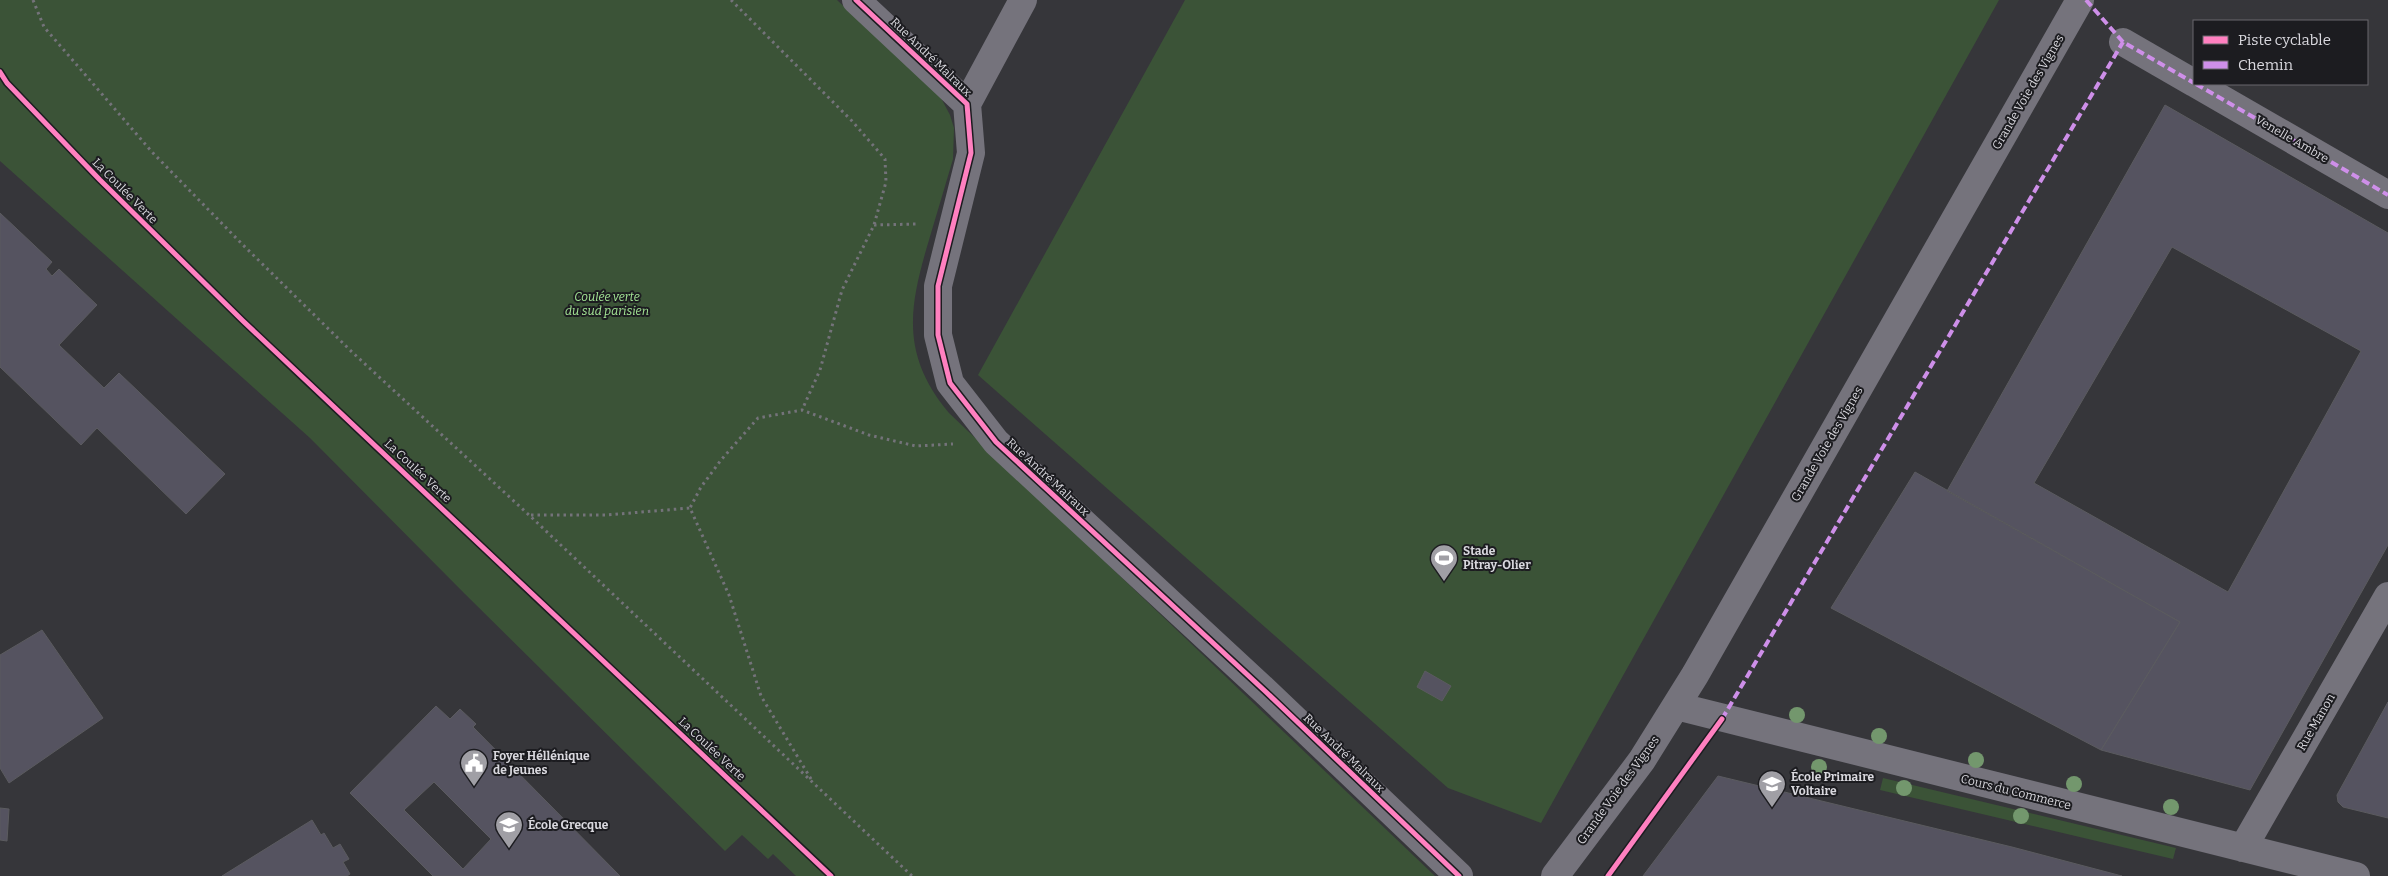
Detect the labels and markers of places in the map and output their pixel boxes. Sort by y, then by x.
sports icon: Stade Pitray-Olier [1429,543,1459,582]
place label: Stade Pitray-Olier [1463,544,1531,572]
public building icon: Foyer Héllénique de Jeunes [459,748,489,787]
place label: Foyer Héllénique de Jeunes [493,749,590,777]
place label: École Primaire Voltaire [1791,768,1875,798]
school or university icon: École Primaire Voltaire [1757,769,1787,808]
school or university icon: École Grecque [494,810,524,849]
place label: École Grecque [528,816,609,832]

